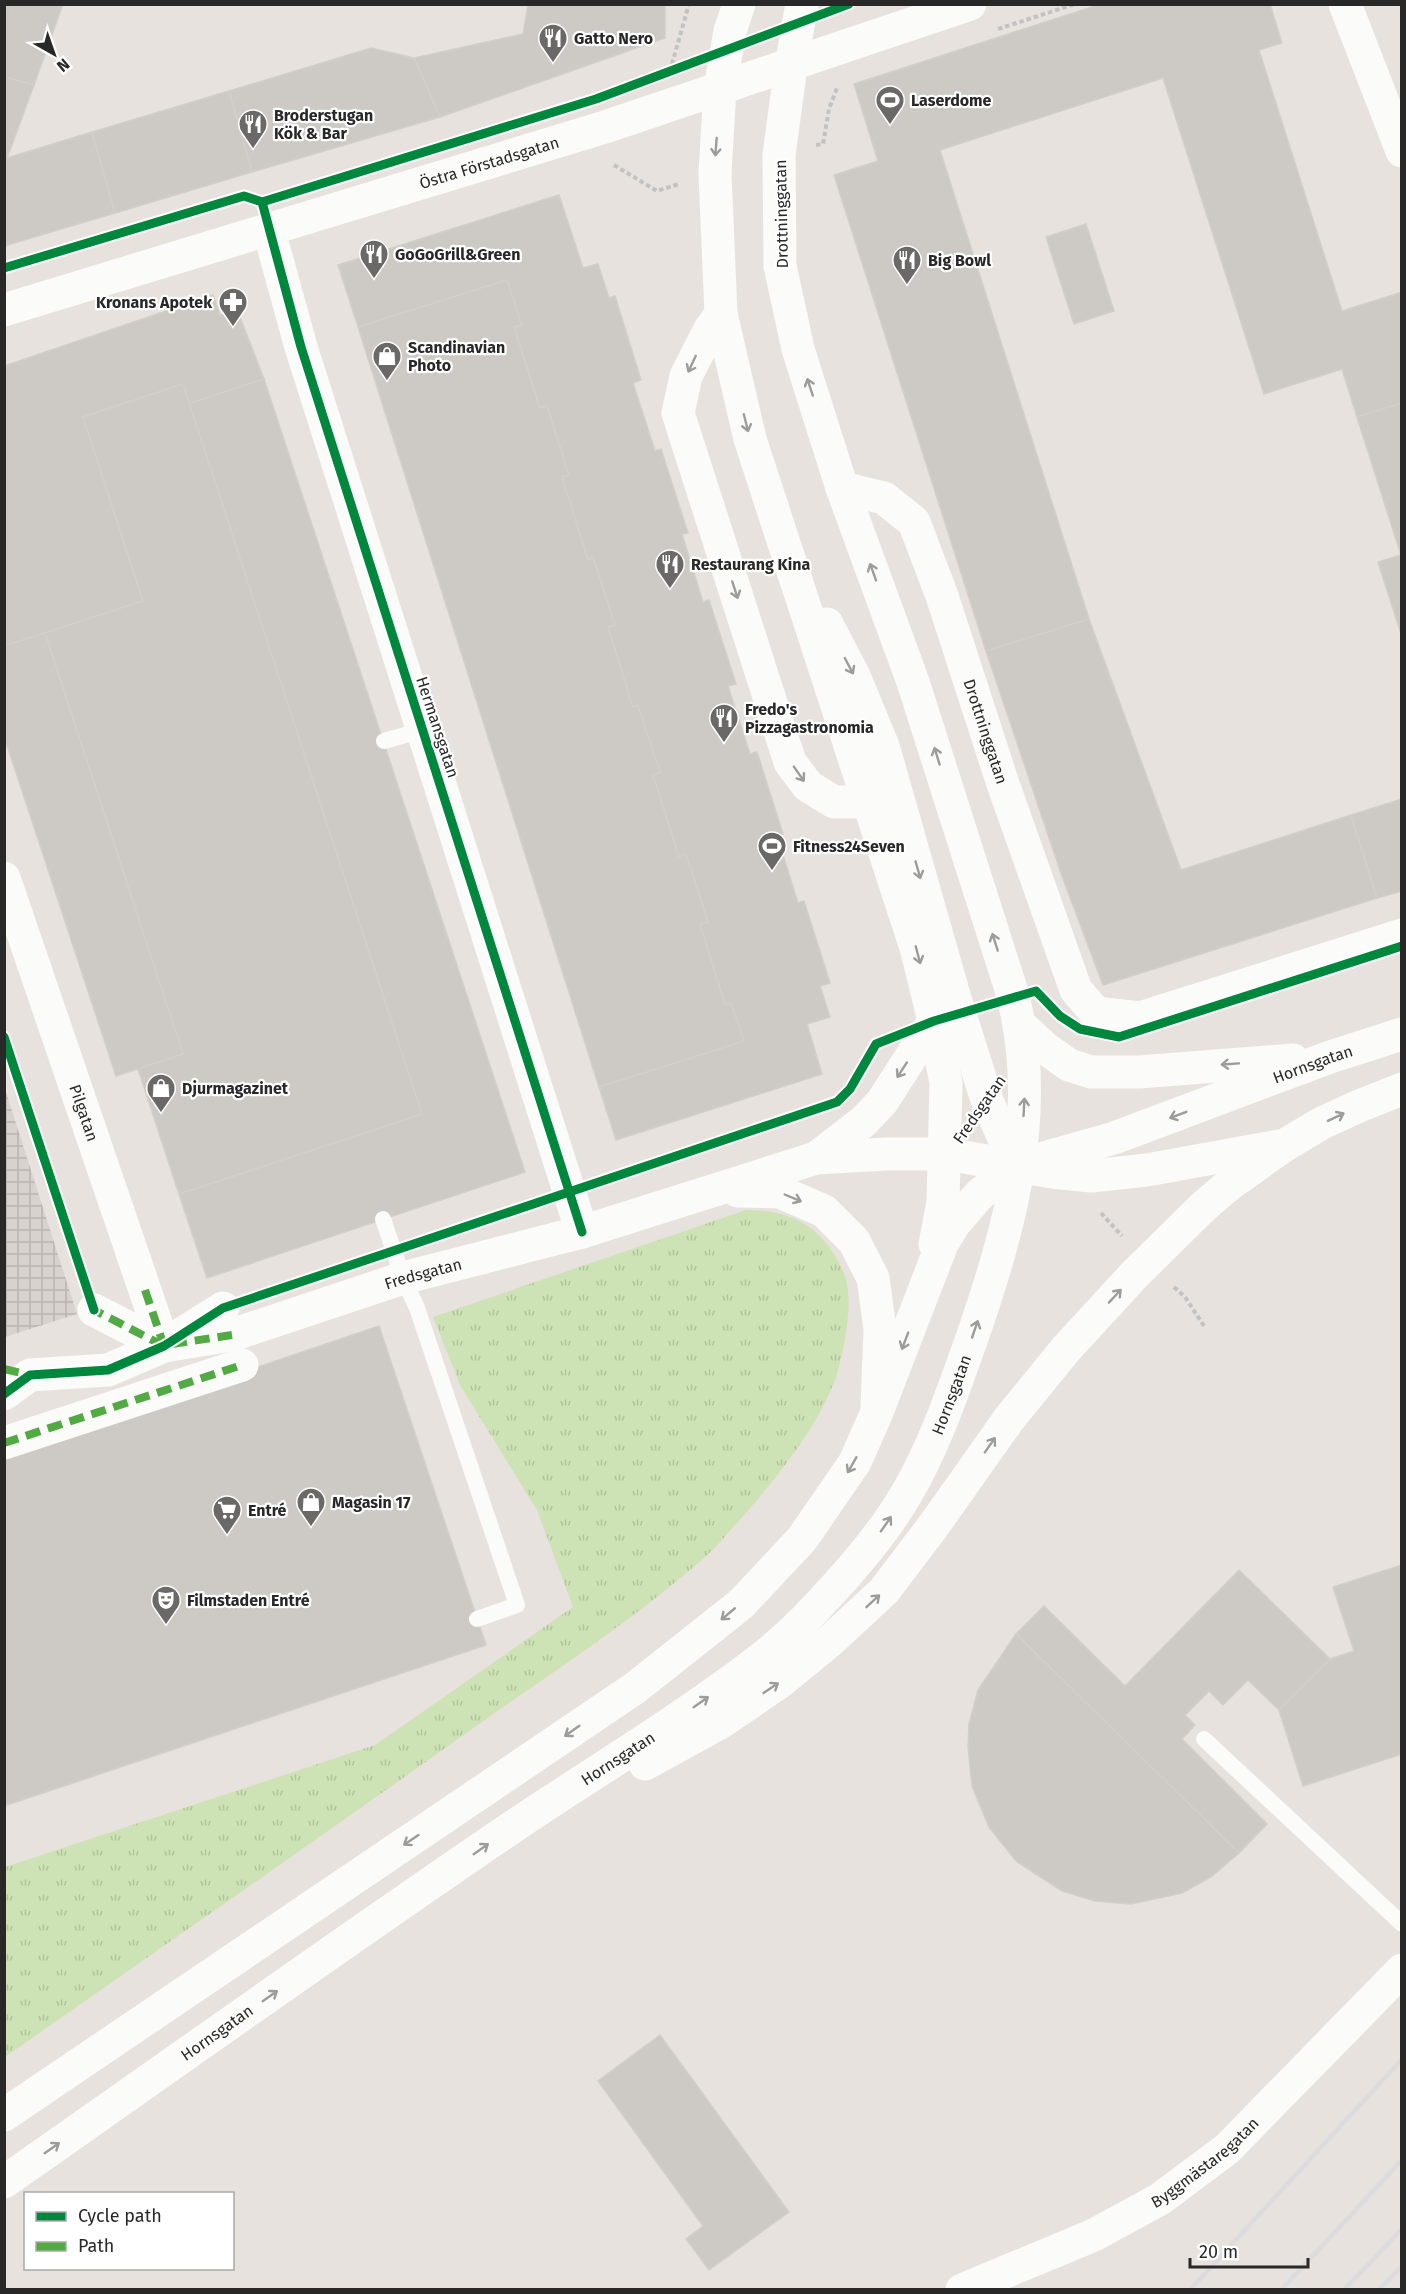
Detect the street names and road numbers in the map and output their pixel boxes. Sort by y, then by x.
street label: Östra Förstadsgatan [417,133,561,193]
street label: Drottninggatan [771,159,792,269]
street label: Hermansgatan [412,674,463,780]
street label: Drottninggatan [960,677,1011,786]
street label: Hornsgatan [1270,1041,1355,1088]
street label: Fredsgatan [949,1071,1010,1147]
street label: Pilgatan [65,1082,102,1144]
street label: Fredsgatan [382,1254,464,1294]
street label: Hornsgatan [928,1352,975,1438]
street label: Hornsgatan [578,1728,658,1789]
street label: Hornsgatan [177,2001,257,2065]
street label: Byggmästaregatan [1148,2113,1263,2212]

